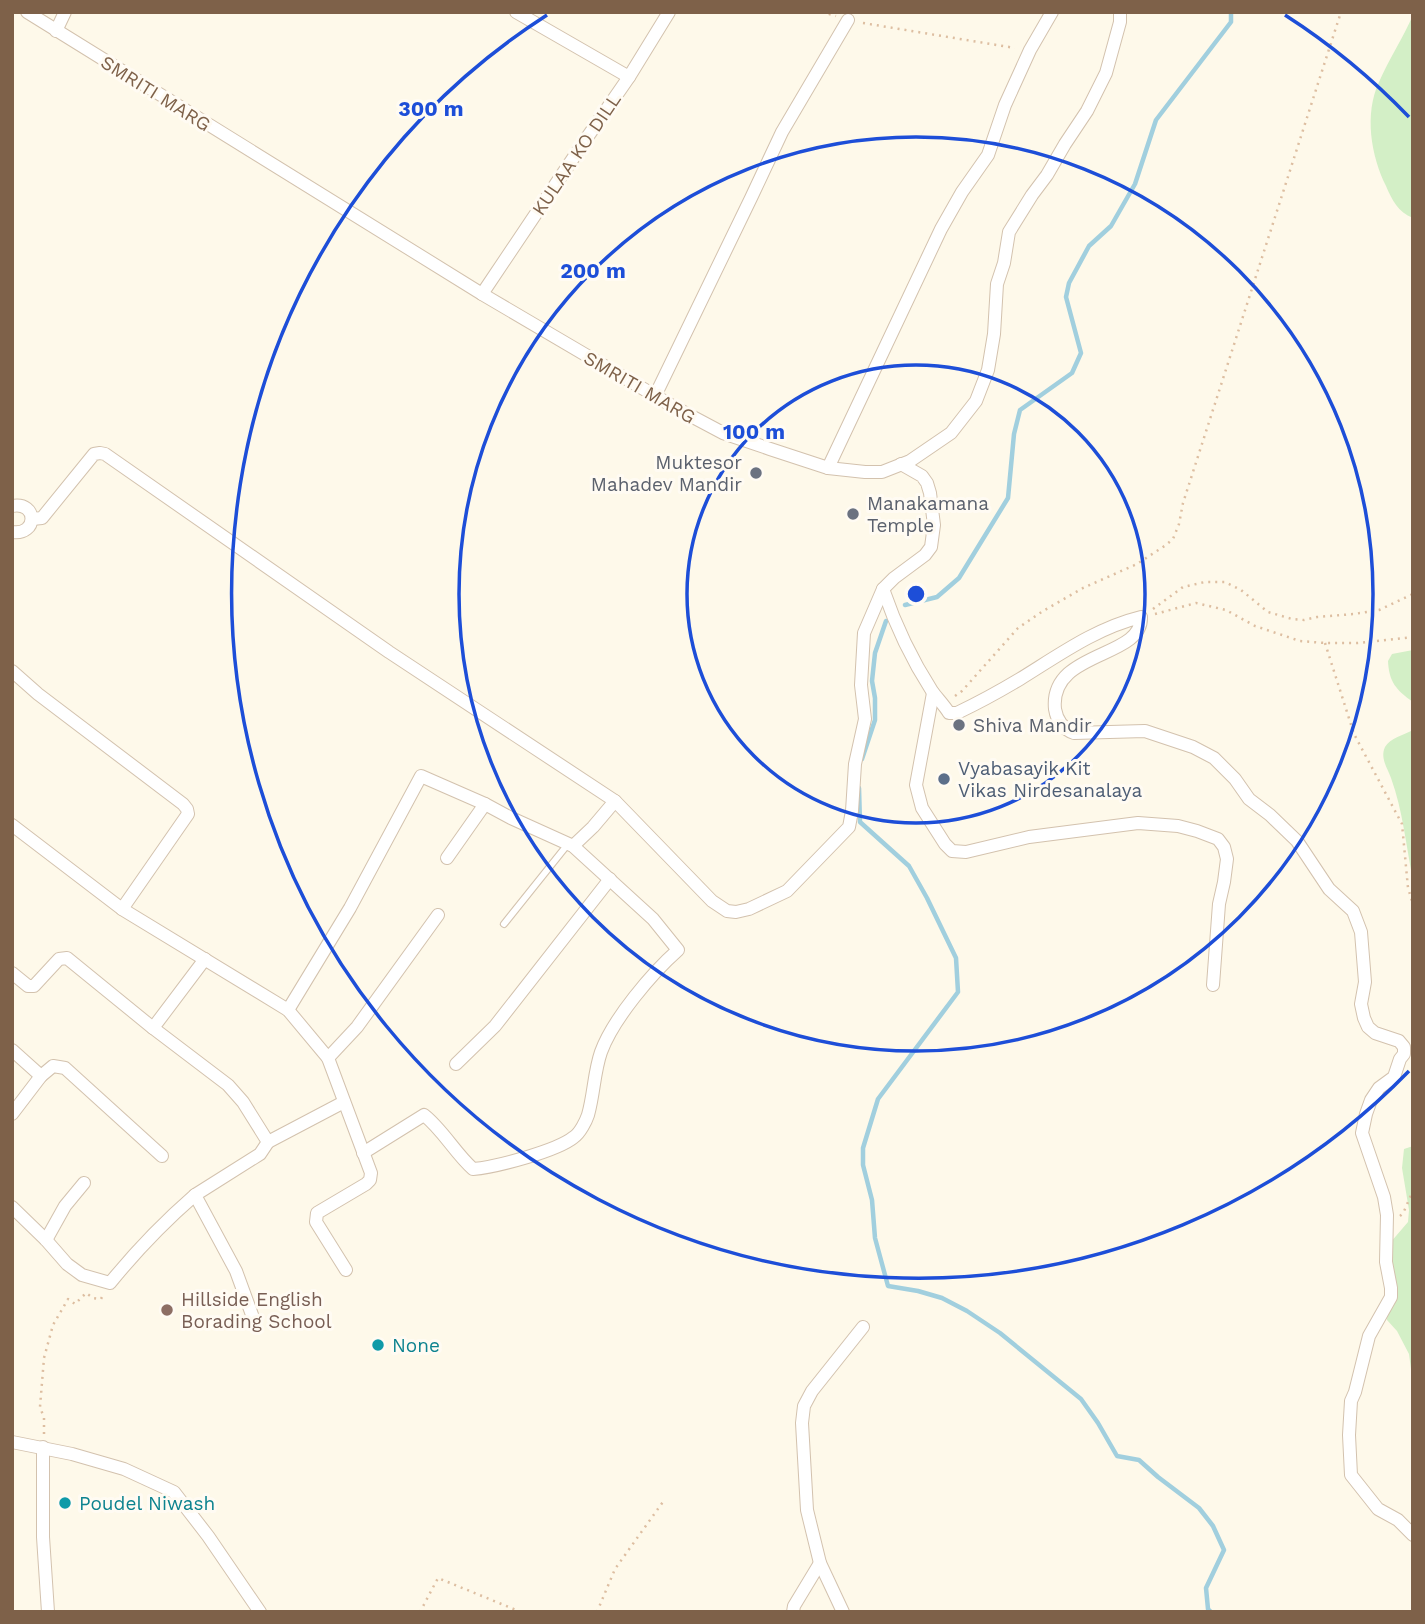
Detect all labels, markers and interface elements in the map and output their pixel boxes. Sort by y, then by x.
street label: SMRITI MARG [97,50,215,136]
street label: KULAA KO DILL [527,89,626,220]
text: 300 m [398,96,464,121]
text: 200 m [560,258,626,283]
street label: SMRITI MARG [580,346,700,429]
text: 100 m [723,419,785,444]
place label: Muktesor Mahadev Mandir [591,451,742,496]
marker: Muktesor Mahadev Mandir [748,465,764,481]
place label: Manakamana Temple [867,492,989,537]
marker: Manakamana Temple [845,506,861,522]
centre of rings [904,582,928,606]
place label: Shiva Mandir [973,714,1092,737]
marker: Shiva Mandir [951,717,967,733]
place label: Vyabasayik Kit Vikas Nirdesanalaya [958,757,1142,802]
marker: Vyabasayik Kit Vikas Nirdesanalaya [936,771,952,787]
place label: Hillside English Borading School [181,1288,332,1333]
marker: Hillside English Borading School [159,1302,175,1318]
place label: None [392,1334,440,1357]
marker: None [370,1337,386,1353]
place label: Poudel Niwash [79,1492,215,1515]
marker: Poudel Niwash [57,1495,73,1511]

